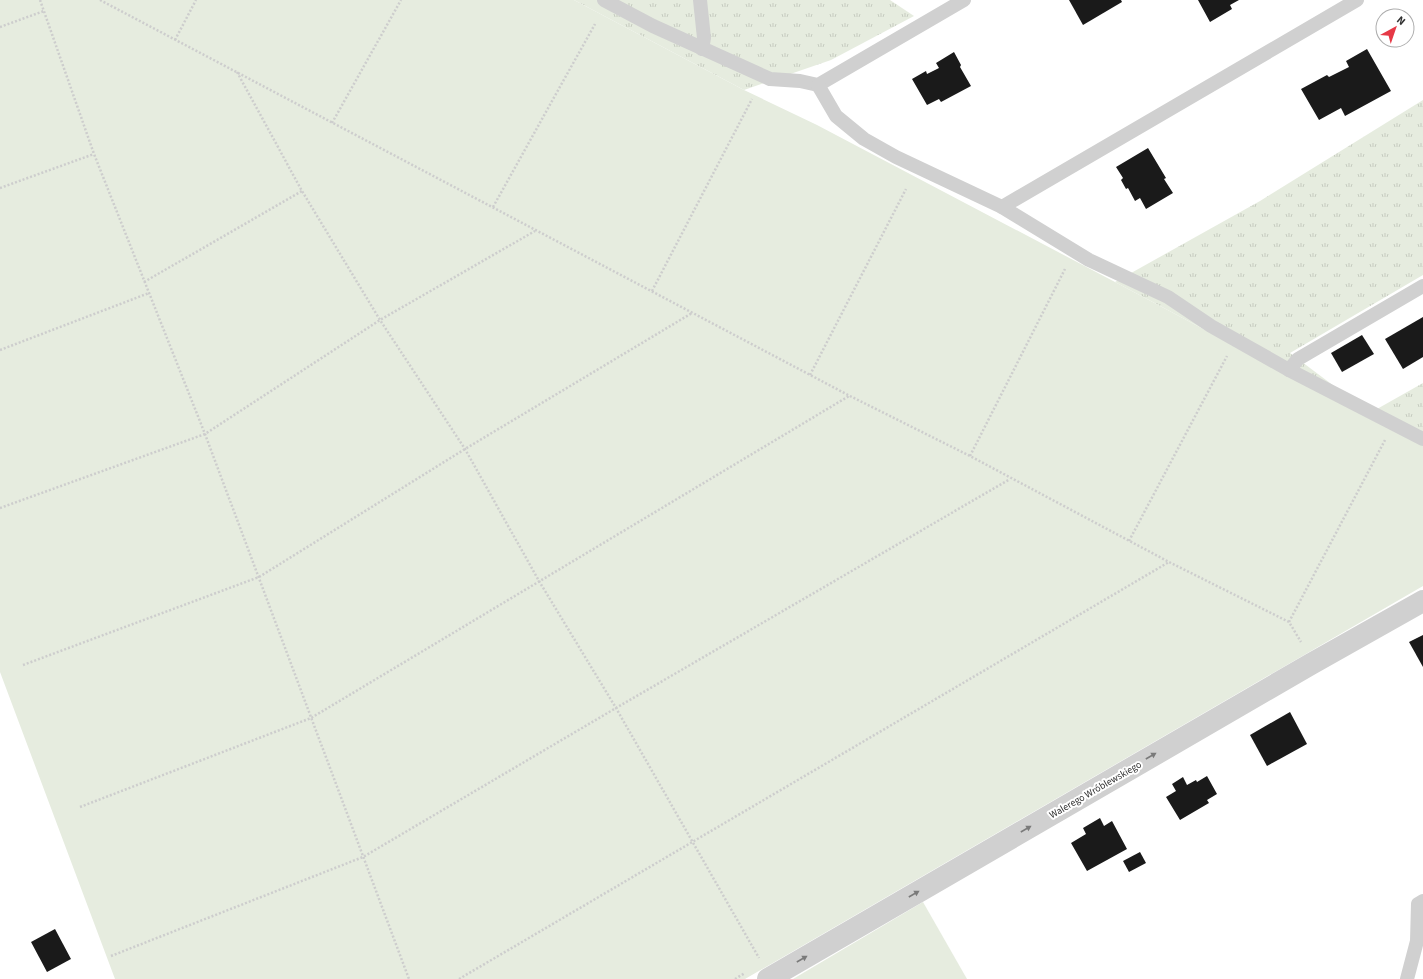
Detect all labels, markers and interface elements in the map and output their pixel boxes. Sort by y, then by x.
north arrow [1375,8,1415,48]
text: N [1393,13,1409,29]
one-way arrow [1145,753,1157,760]
street label: Walerego Wróblewskiego [1047,758,1144,822]
one-way arrow [1021,825,1032,832]
one-way arrow [908,891,920,898]
one-way arrow [796,956,808,963]

